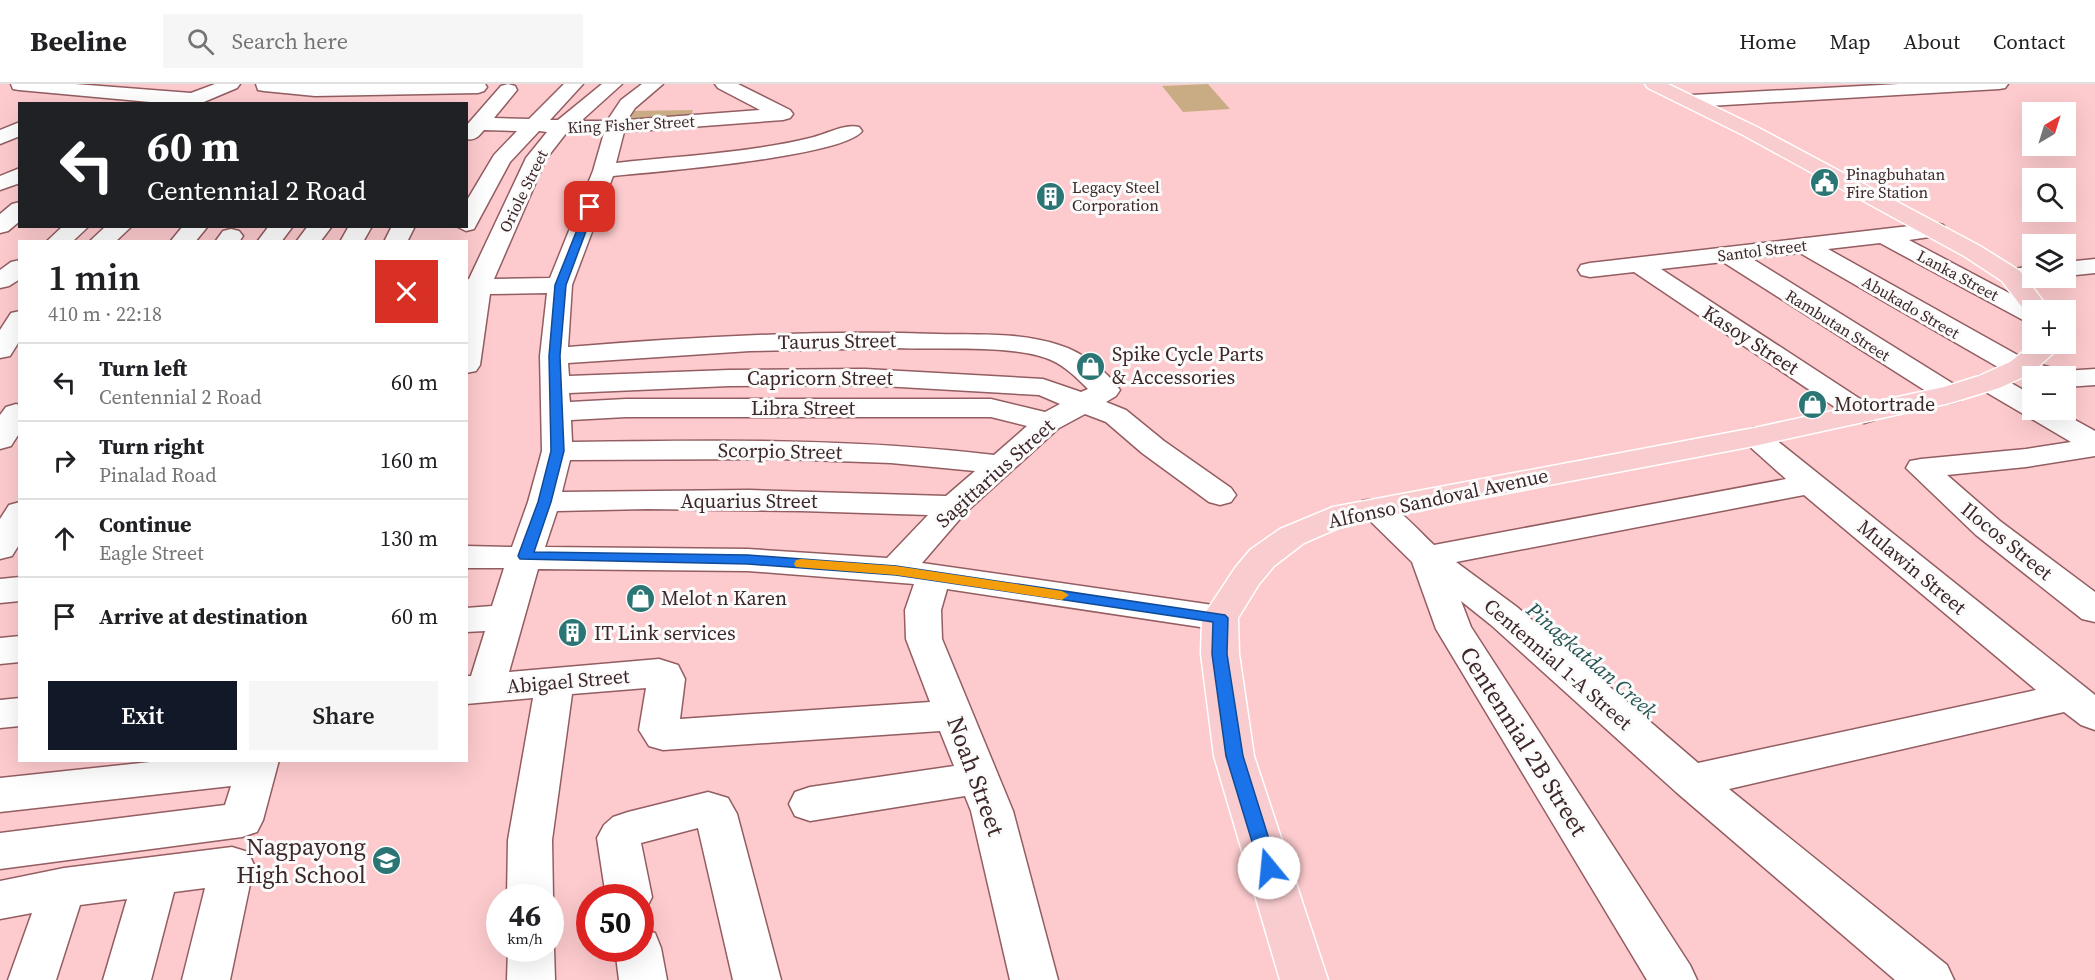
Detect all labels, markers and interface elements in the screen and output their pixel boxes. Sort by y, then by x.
search box [163,14,583,68]
text: Beeline [30,22,127,60]
icon: search [184,25,217,58]
text: Search here [232,26,348,56]
text: Home [1739,27,1797,56]
text: Map [1830,27,1871,56]
text: About [1904,27,1960,56]
text: Contact [1993,27,2065,56]
north arrow [2022,102,2076,156]
map controls [2022,102,2076,420]
street label: King Fisher Street [567,110,696,138]
text: 60 m [147,117,240,175]
icon: left [48,126,126,204]
street label: Oriole Street [493,145,553,236]
place label: Pinagbuhatan Fire Station [1846,163,1946,203]
public building icon: Pinagbuhatan Fire Station [1809,167,1841,199]
button: search [2022,168,2076,222]
text: Centennial 2 Road [147,172,366,209]
place label: Legacy Steel Corporation [1072,176,1160,216]
building icon: Legacy Steel Corporation [1035,180,1067,212]
pin [564,181,615,232]
icon: arrive [573,190,606,223]
street label: Santol Street [1716,234,1809,266]
button: layers [2022,234,2076,288]
street label: Lanka Street [1913,244,2003,306]
text: 1 min [48,253,140,302]
button: close [375,260,438,323]
street label: Abukado Street [1858,270,1964,344]
street label: Rambutan Street [1782,284,1895,366]
street label: Kasoy Street [1698,298,1805,382]
text: 410 m · 22:18 [48,300,162,328]
button: + [2022,300,2076,354]
street label: Taurus Street [778,326,897,356]
place label: Spike Cycle Parts & Accessories [1112,340,1264,391]
shop icon: Spike Cycle Parts & Accessories [1075,350,1107,382]
text: Turn left [99,353,187,383]
street label: Capricorn Street [747,364,894,392]
icon: left [48,366,81,399]
button: − [2022,366,2076,420]
text: 60 m [391,367,438,397]
text: Centennial 2 Road [99,383,262,411]
shop icon: Motortrade [1797,388,1829,420]
place label: Motortrade [1834,390,1935,418]
street label: Libra Street [751,394,856,422]
street label: Sagittarius Street [930,412,1061,534]
text: Turn right [99,431,204,461]
street label: Scorpio Street [718,436,843,466]
icon: right [48,444,81,477]
text: 160 m [380,445,438,475]
text: Pinalad Road [99,461,217,489]
street label: Alfonso Sandoval Avenue [1325,461,1551,535]
street label: Aquarius Street [681,487,818,515]
street label: Ilocos Street [1955,495,2059,587]
text: Continue [99,509,192,539]
street label: Mulawin Street [1851,513,1973,621]
icon: ahead [48,522,81,555]
text: 130 m [380,523,438,553]
text: Eagle Street [99,539,204,567]
shop icon: Melot n Karen [624,582,656,614]
place label: Melot n Karen [661,584,787,612]
street label: Centennial 1-A Street [1478,592,1638,737]
water label: Pinagkatdan Creek [1520,594,1664,725]
icon: arrive [48,600,81,633]
text: Arrive at destination [99,601,308,631]
text: 60 m [391,601,438,631]
building icon: IT Link services [557,617,589,649]
place label: IT Link services [594,619,736,647]
street label: Centennial 2B Street [1452,640,1596,842]
street label: Abigael Street [505,662,631,700]
button: Exit [48,681,237,750]
button: Share [249,681,438,750]
street label: Noah Street [939,712,1013,840]
place label: Nagpayong High School [236,830,366,891]
position arrow [1237,836,1301,900]
school or university icon: Nagpayong High School [371,844,403,876]
speed limit sign: 50 [576,884,654,962]
text: 46 [509,895,541,936]
text: km/h [507,928,543,949]

